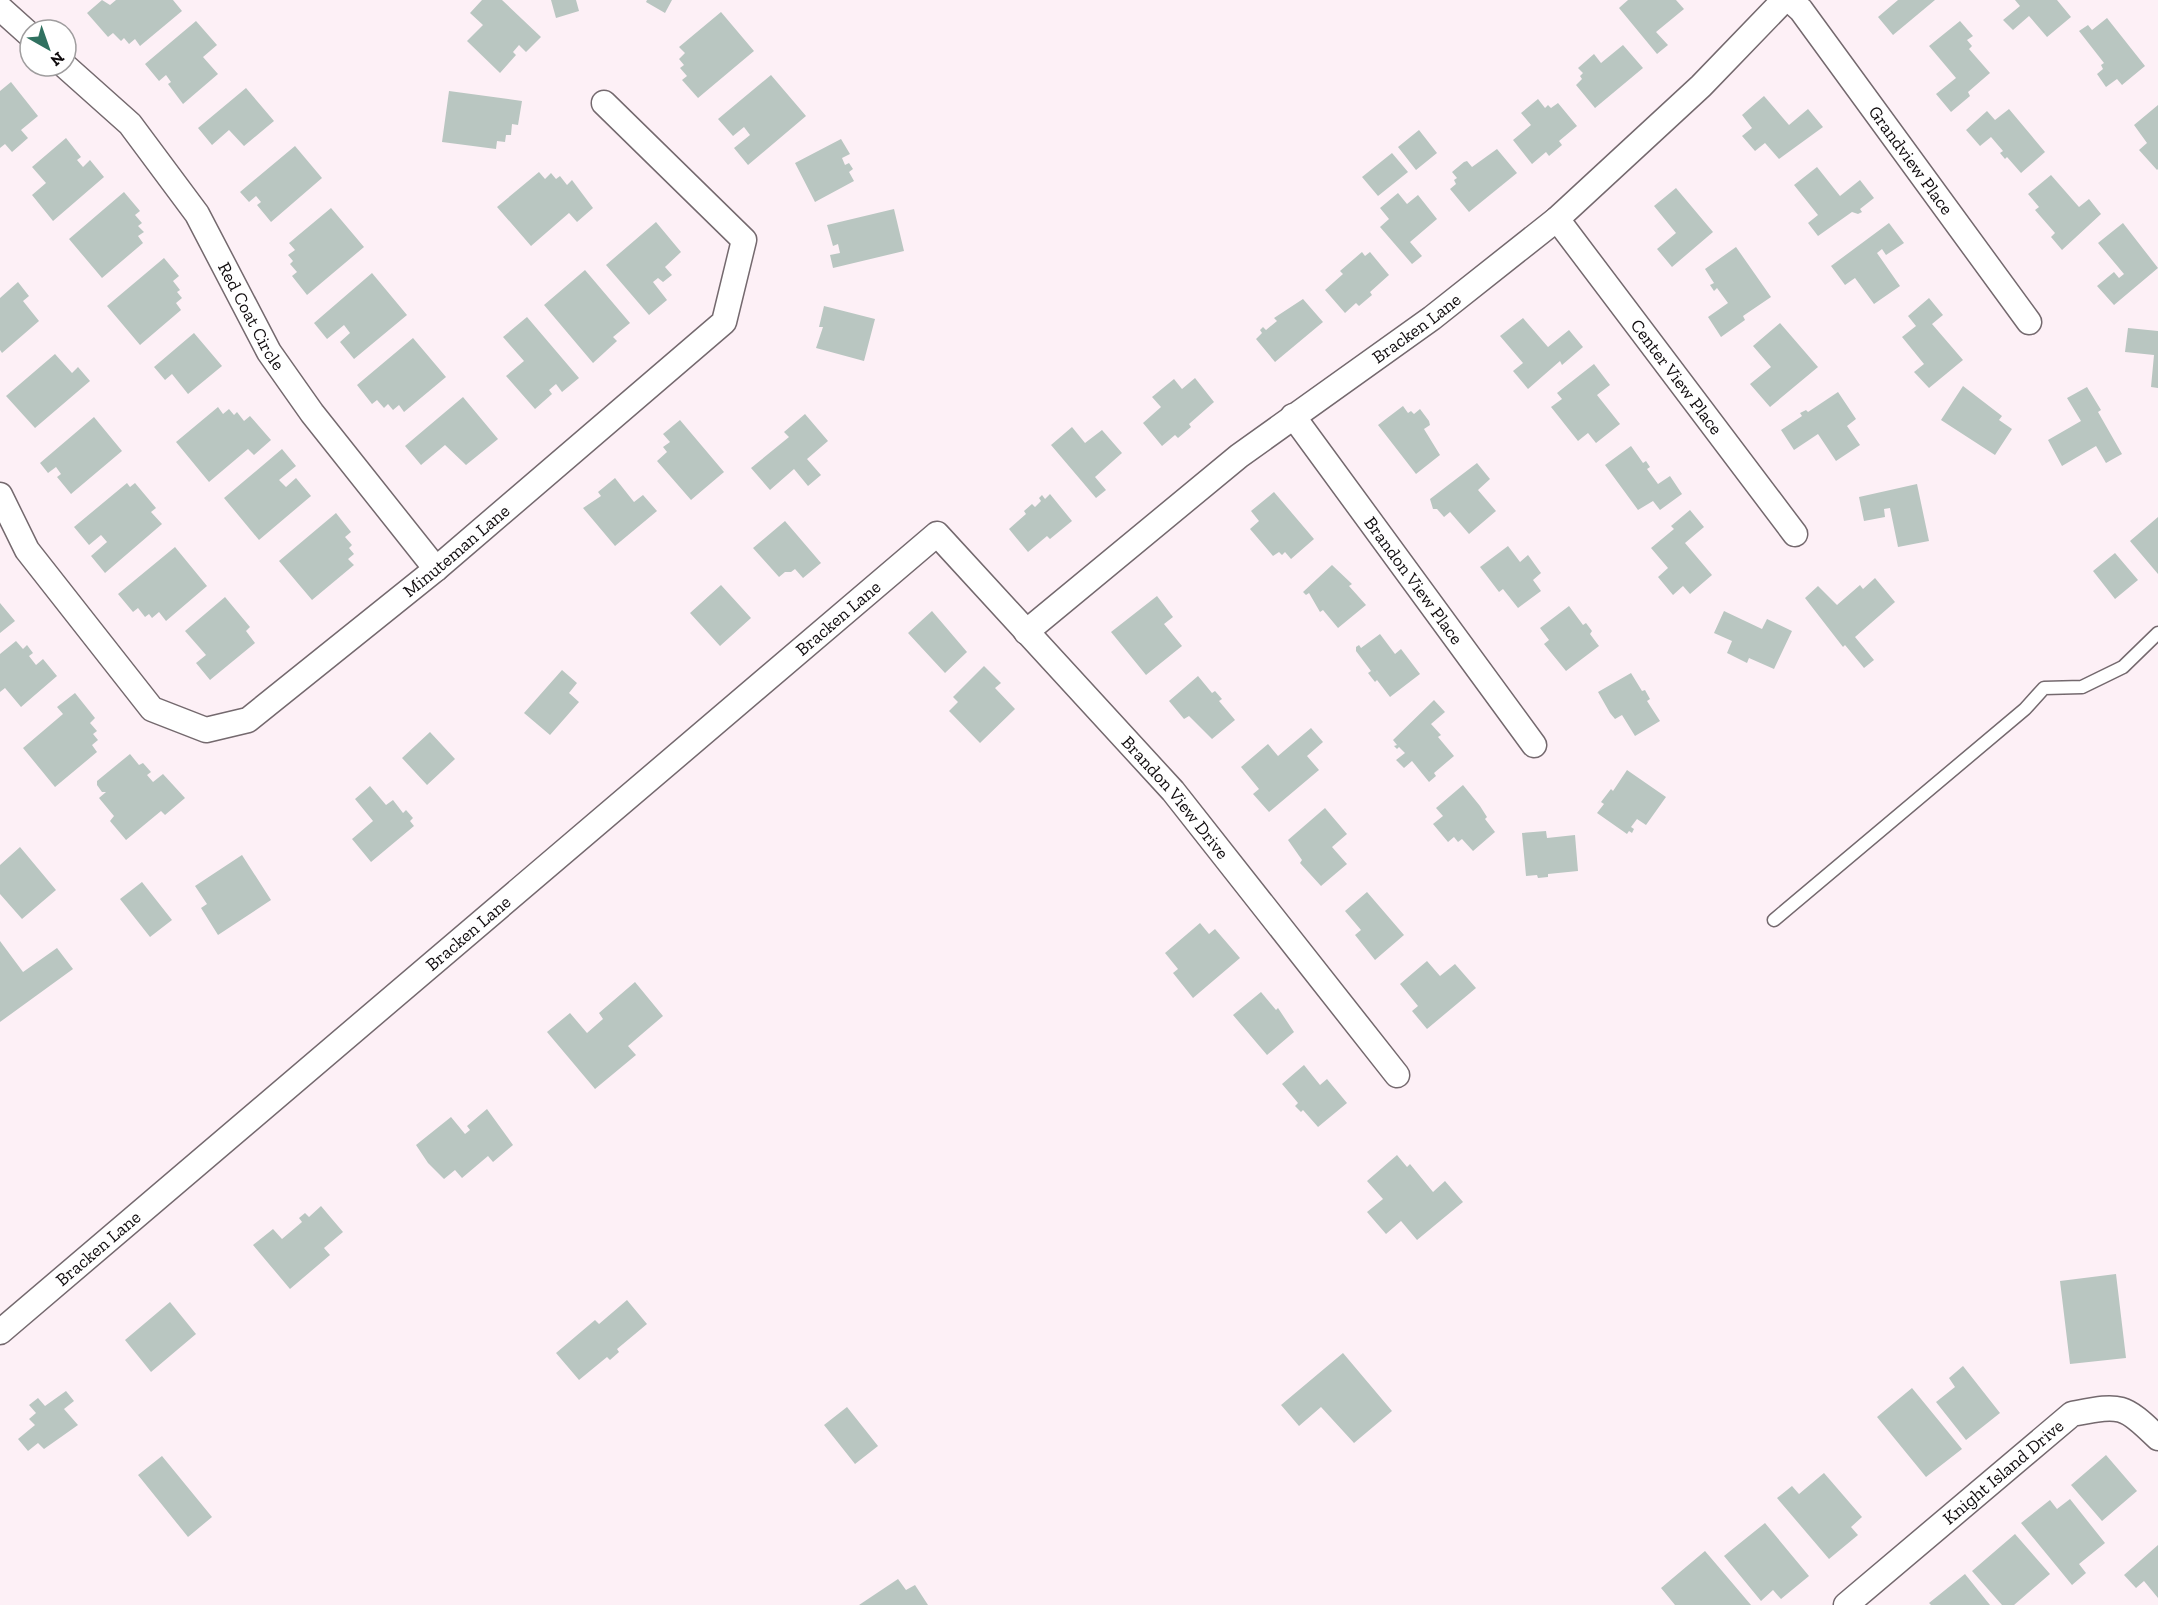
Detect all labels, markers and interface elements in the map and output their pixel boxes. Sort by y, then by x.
north arrow [18,18,78,78]
text: N [47,48,68,70]
street label: Grandview Place [1864,102,1958,219]
street label: Red Coat Circle [213,258,289,375]
street label: Bracken Lane [1368,288,1465,368]
street label: Center View Place [1626,315,1727,439]
street label: Minuteman Lane [399,500,514,602]
street label: Brandon View Place [1359,512,1468,649]
street label: Bracken Lane [791,576,885,660]
street label: Brandon View Drive [1117,731,1234,864]
street label: Bracken Lane [421,891,515,976]
street label: Bracken Lane [51,1206,145,1291]
street label: Knight Island Drive [1938,1415,2068,1529]

